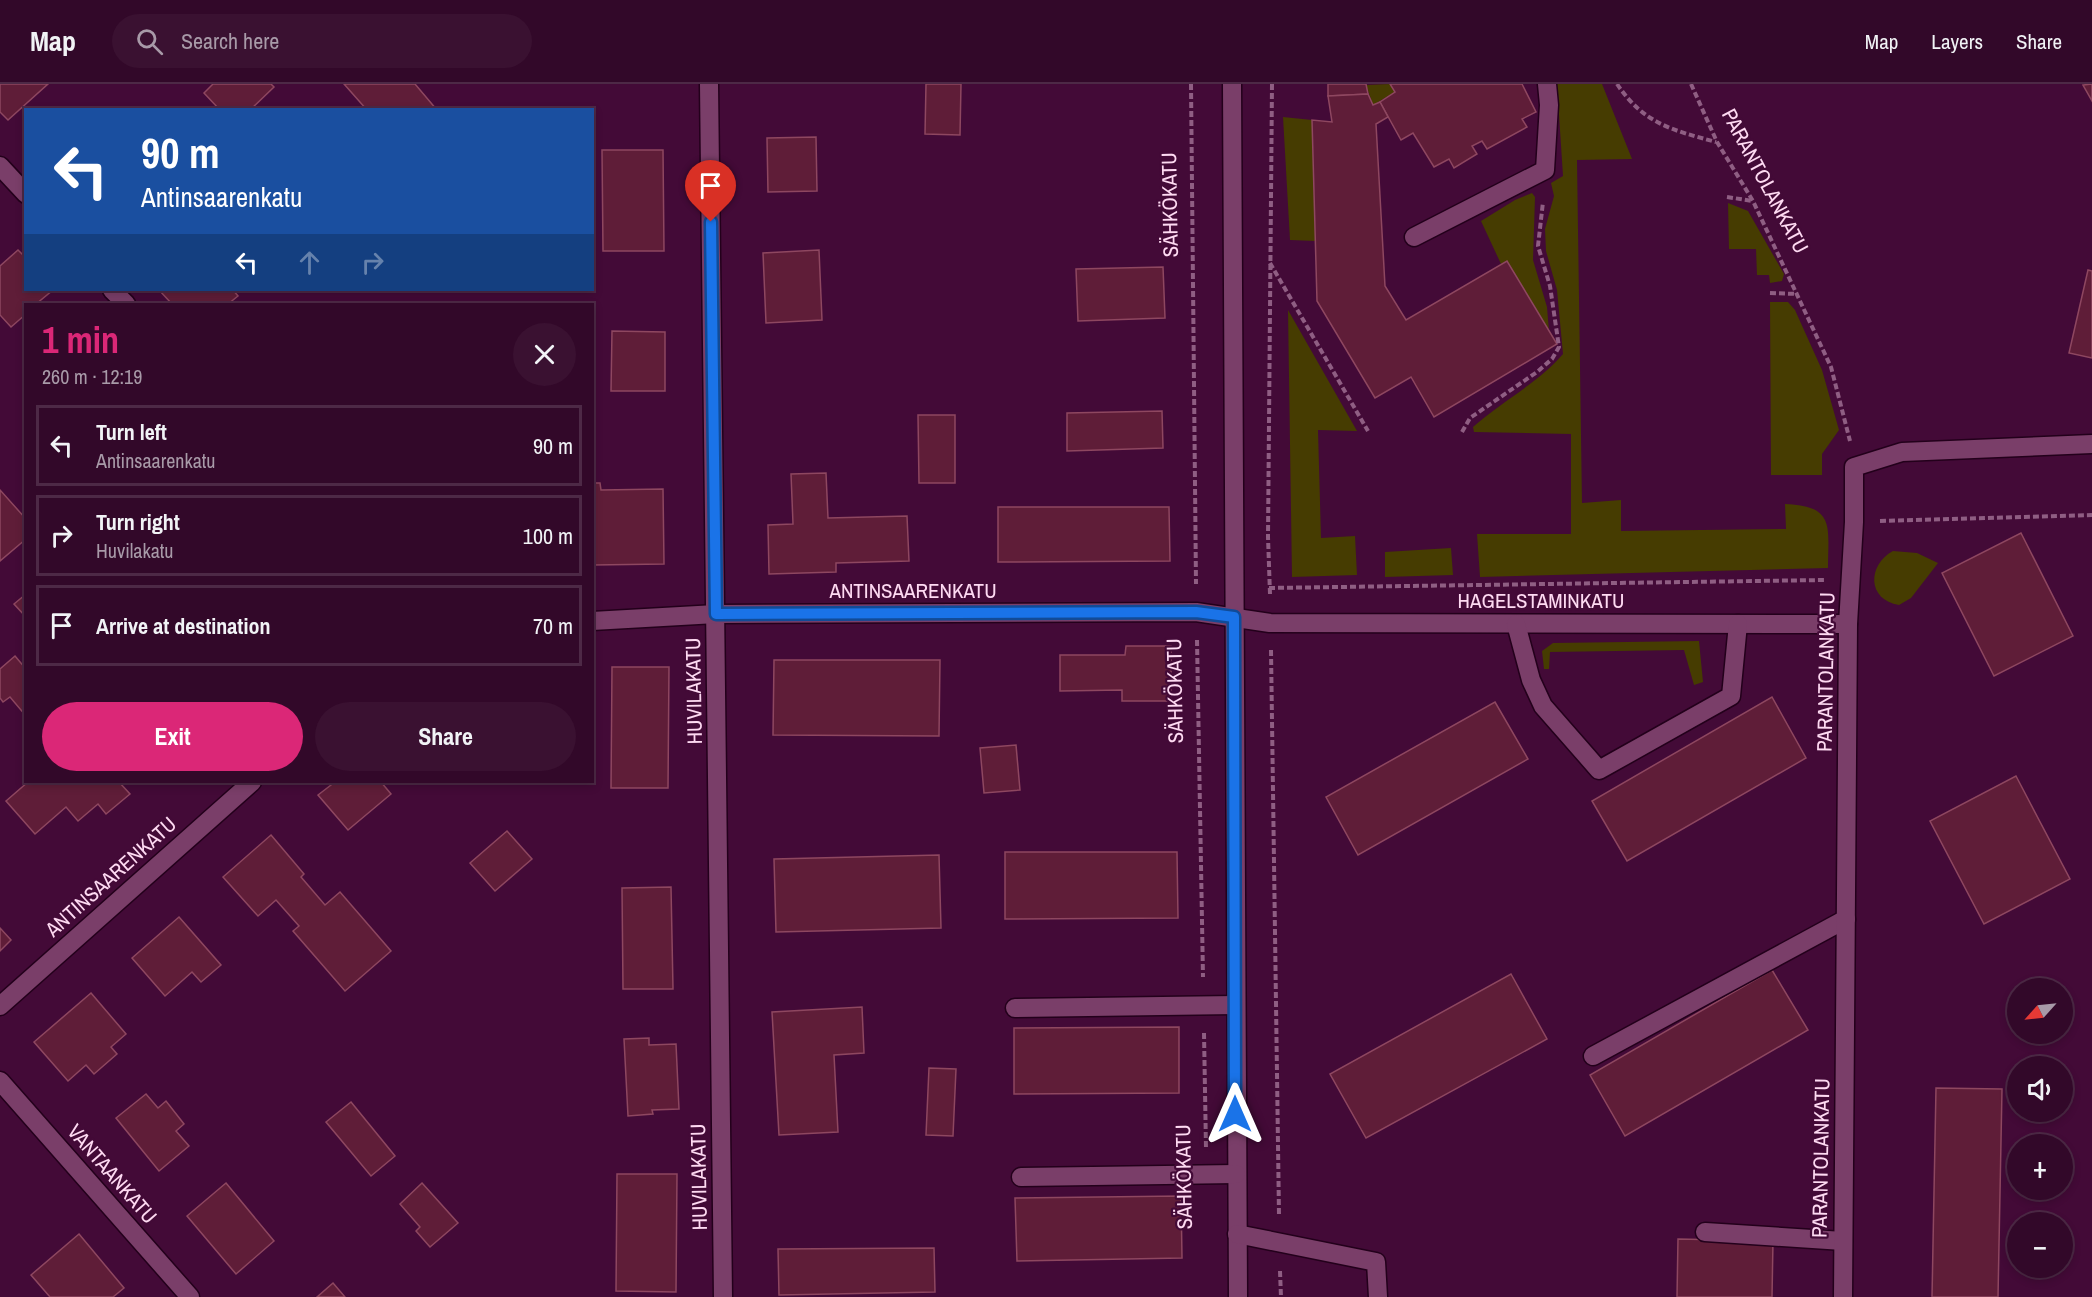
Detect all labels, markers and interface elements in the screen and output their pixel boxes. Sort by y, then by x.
search box [112,14,532,68]
text: Map [30,22,76,60]
icon: search [133,25,166,58]
text: Search here [181,26,279,56]
text: Map [1865,27,1898,56]
text: Layers [1931,27,1983,56]
text: Share [2016,27,2062,56]
street label: PARANTOLANKATU [1715,103,1816,258]
text: 90 m [141,125,220,181]
icon: left [42,132,120,210]
street label: SÄHKÖKATU [1154,152,1185,258]
pin [685,160,736,222]
icon: arrive [694,169,727,202]
text: Antinsaarenkatu [141,179,302,215]
icon: left [230,246,263,279]
icon: ahead [293,246,326,279]
icon: right [356,246,389,279]
text: 1 min [42,316,119,364]
button: close [513,323,576,386]
text: 260 m · 12:19 [42,363,142,390]
text: Turn left [96,417,167,447]
icon: left [45,429,78,462]
text: 90 m [533,431,573,461]
text: Antinsaarenkatu [96,447,215,474]
text: Turn right [96,507,180,537]
icon: right [45,519,78,552]
text: 100 m [523,521,573,551]
text: Huvilakatu [96,537,173,564]
street label: ANTINSAARENKATU [828,576,997,605]
street label: HAGELSTAMINKATU [1458,586,1624,615]
street label: PARANTOLANKATU [1810,592,1841,752]
icon: arrive [45,609,78,642]
text: Arrive at destination [96,611,270,641]
text: 70 m [533,611,573,641]
street label: HUVILAKATU [678,637,709,745]
street label: SÄHKÖKATU [1159,638,1190,744]
button: Exit [42,702,303,771]
button: Share [315,702,576,771]
street label: ANTINSAARENKATU [38,810,182,944]
north arrow [2007,978,2073,1044]
map controls [2007,978,2073,1278]
button: sound [2007,1056,2073,1122]
street label: PARANTOLANKATU [1805,1078,1836,1238]
position arrow [1203,1082,1267,1146]
street label: VANTAANKATU [61,1118,164,1230]
street label: HUVILAKATU [683,1123,714,1231]
street label: SÄHKÖKATU [1168,1124,1199,1230]
button: + [2007,1134,2073,1200]
button: − [2007,1212,2073,1278]

